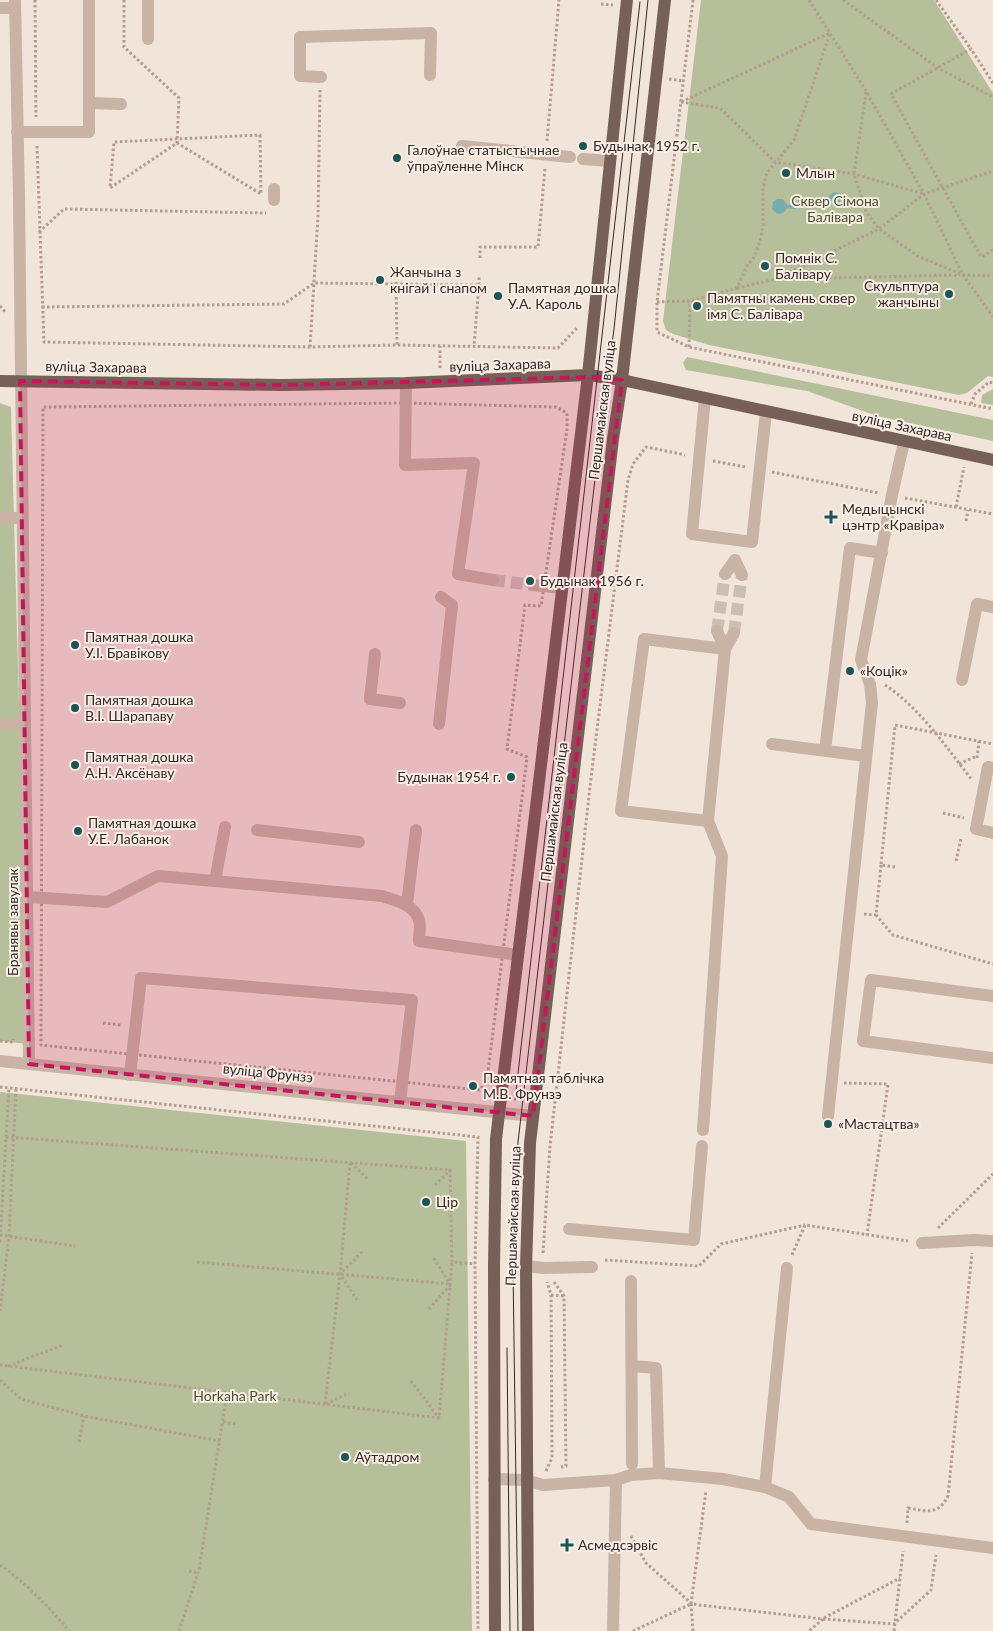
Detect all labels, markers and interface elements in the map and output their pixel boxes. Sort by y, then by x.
place label: Будынак, 1952 г. [593,137,700,154]
marker: Будынак, 1952 г. [577,140,589,152]
place label: Галоўнае статыстычнае ўпраўленне Мінск [407,141,559,174]
marker: Галоўнае статыстычнае ўпраўленне Мінск [391,152,403,164]
place label: Млын [796,164,835,181]
marker: Млын [780,167,792,179]
park label: Сквер Сімона Балівара [791,192,879,225]
place label: Помнік С. Балівару [775,249,838,282]
marker: Помнік С. Балівару [759,260,771,272]
place label: Жанчына з кнігай і снапом [390,263,487,296]
marker: Жанчына з кнігай і снапом [374,274,386,286]
place label: Скульптура жанчыны [864,277,939,310]
place label: Памятная дошка У.А. Кароль [508,279,616,312]
marker: Скульптура жанчыны [943,288,955,300]
place label: Памятны камень сквер імя С. Балівара [707,289,855,322]
marker: Памятная дошка У.А. Кароль [492,290,504,302]
marker: Памятны камень сквер імя С. Балівара [691,300,703,312]
street label: Першамайская вуліца [585,339,618,481]
street label: вуліца Захарава [449,354,551,375]
street label: вуліца Захарава [45,357,147,376]
street label: вуліца Захарава [851,407,954,444]
place label: Медыцынскі цэнтр «Кравіра» [842,500,945,533]
marker: Медыцынскі цэнтр «Кравіра» [824,510,838,524]
place label: Будынак 1956 г. [540,572,644,589]
marker: Будынак 1956 г. [524,575,536,587]
place label: Памятная дошка У.І. Бравікову [85,628,193,661]
marker: Памятная дошка У.І. Бравікову [69,639,81,651]
place label: «Коцік» [860,662,908,679]
marker: «Коцік» [844,665,856,677]
place label: Памятная дошка В.І. Шарапаву [85,691,193,724]
marker: Памятная дошка В.І. Шарапаву [69,702,81,714]
street label: Першамайская вуліца [537,741,570,883]
place label: Памятная дошка А.Н. Аксёнаву [85,748,193,781]
marker: Памятная дошка А.Н. Аксёнаву [69,759,81,771]
place label: Будынак 1954 г. [397,768,501,785]
marker: Будынак 1954 г. [505,771,517,783]
place label: Памятная дошка У.Е. Лабанок [88,814,196,847]
marker: Памятная дошка У.Е. Лабанок [72,825,84,837]
street label: Бранявы завулак [4,867,21,976]
street label: вуліца Фрунзэ [222,1059,314,1086]
place label: Памятная таблічка М.В. Фрунзэ [483,1069,604,1102]
marker: Памятная таблічка М.В. Фрунзэ [467,1080,479,1092]
place label: «Мастацтва» [838,1115,920,1132]
marker: «Мастацтва» [822,1118,834,1130]
street label: Першамайская вуліца [502,1146,523,1286]
place label: Цір [436,1193,458,1210]
marker: Цір [420,1196,432,1208]
park label: Horkaha Park [193,1387,278,1404]
place label: Аўтадром [355,1448,419,1465]
marker: Аўтадром [339,1451,351,1463]
place label: Асмедсэрвіс [578,1536,658,1553]
marker: Асмедсэрвіс [560,1538,574,1552]

